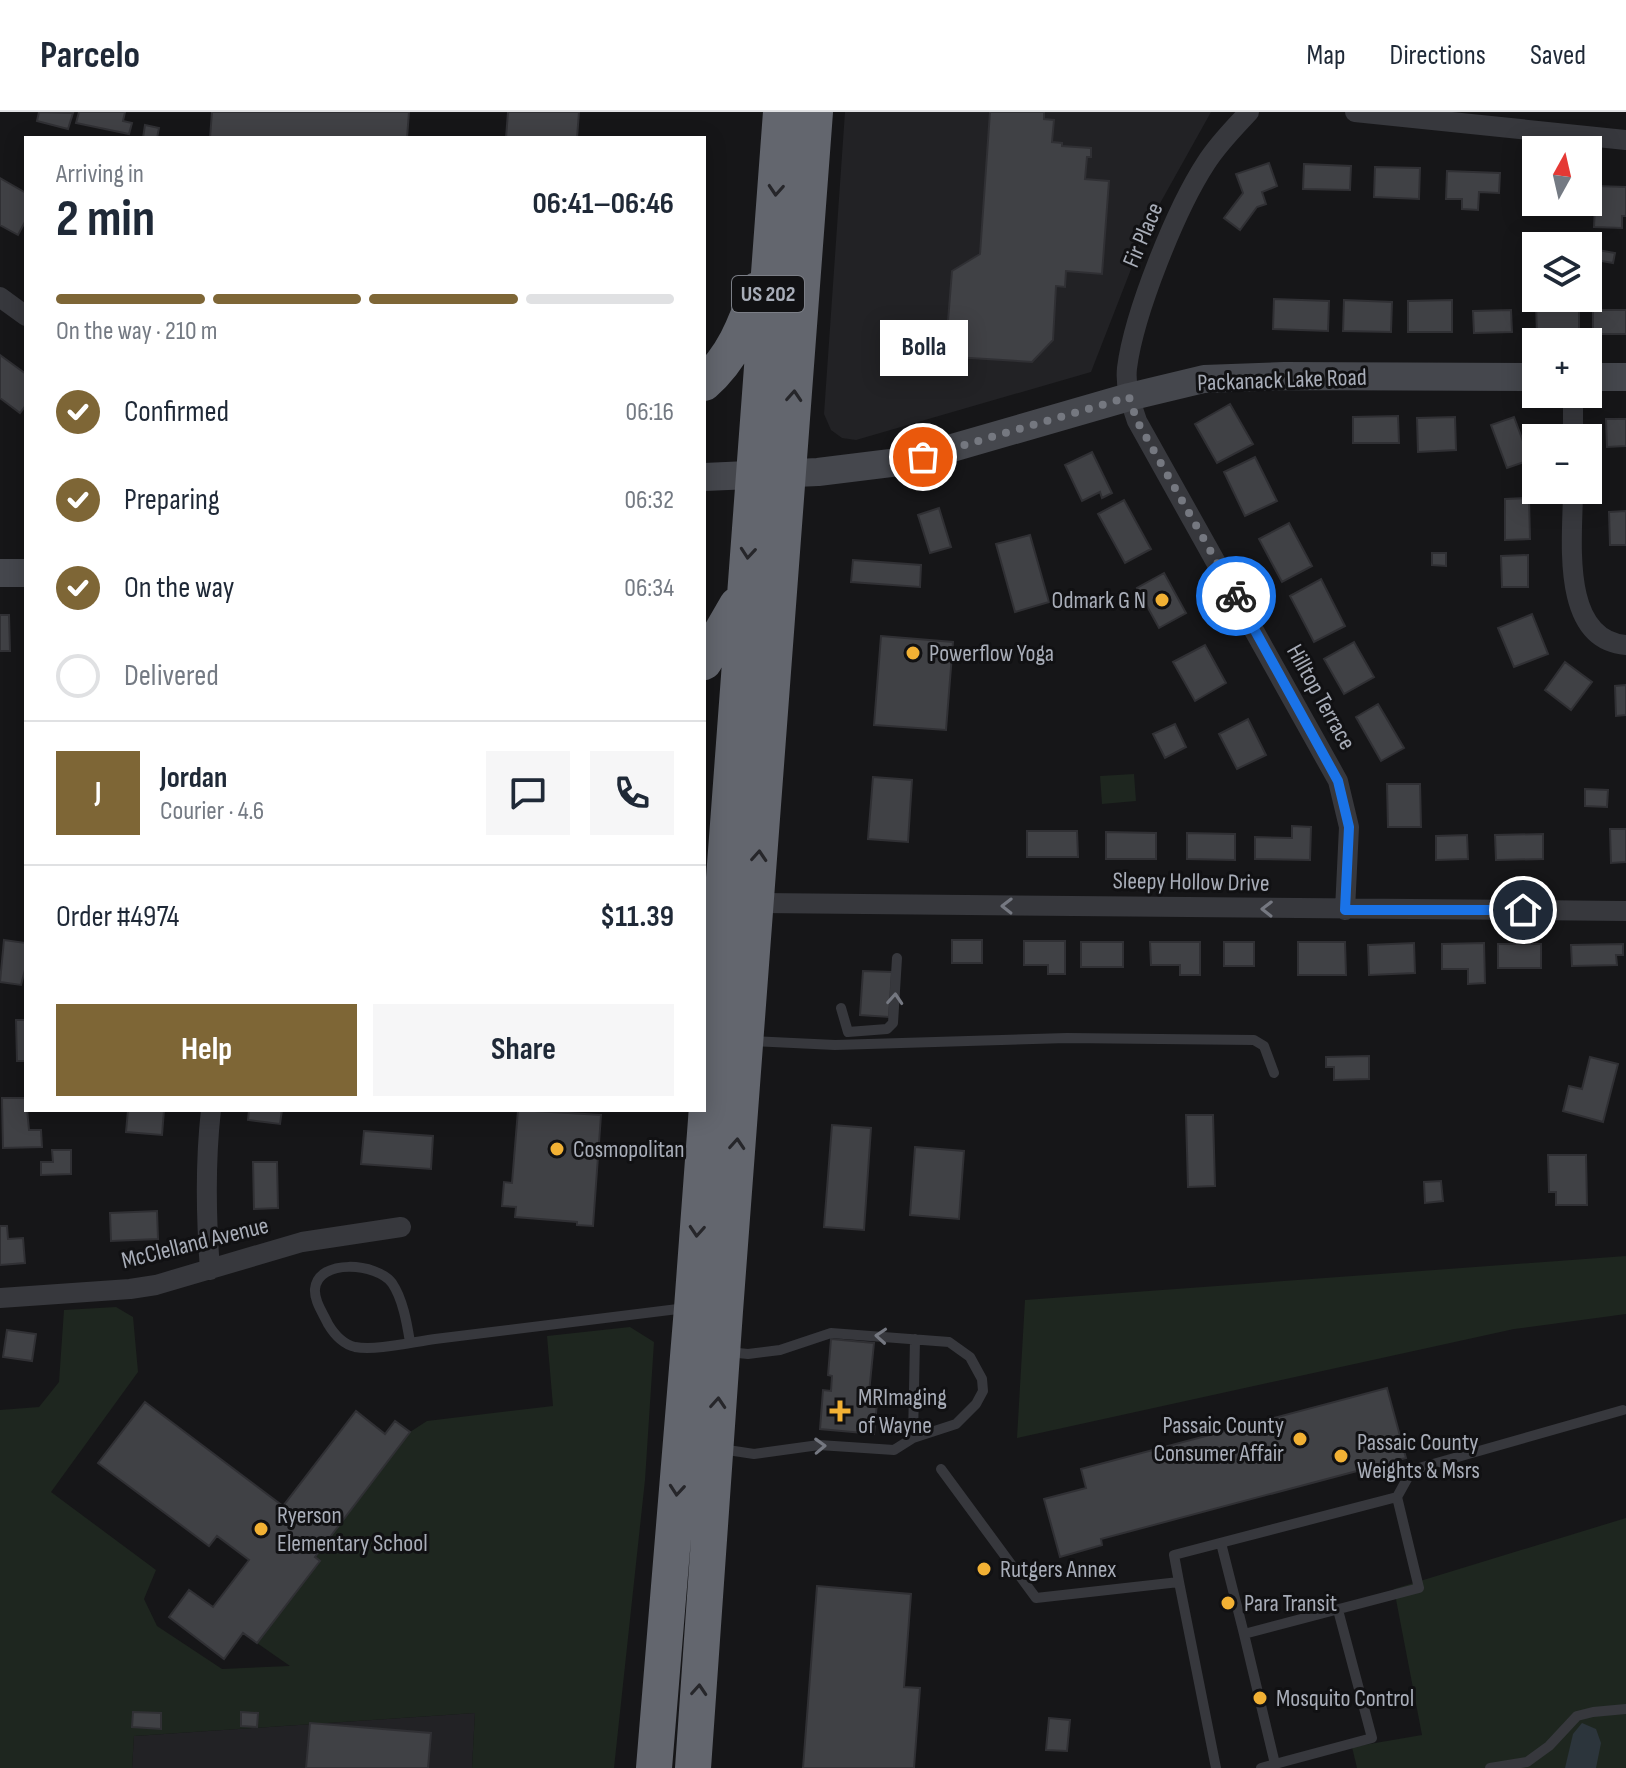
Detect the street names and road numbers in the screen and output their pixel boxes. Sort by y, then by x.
street label: Fir Place [1116,198,1170,272]
road number: US 202 [732,276,804,312]
street label: Packanack Lake Road [1197,363,1367,397]
street label: Hilltop Terrace [1280,639,1362,755]
street label: Sleepy Hollow Drive [1112,866,1270,898]
street label: McClelland Avenue [118,1211,272,1275]

